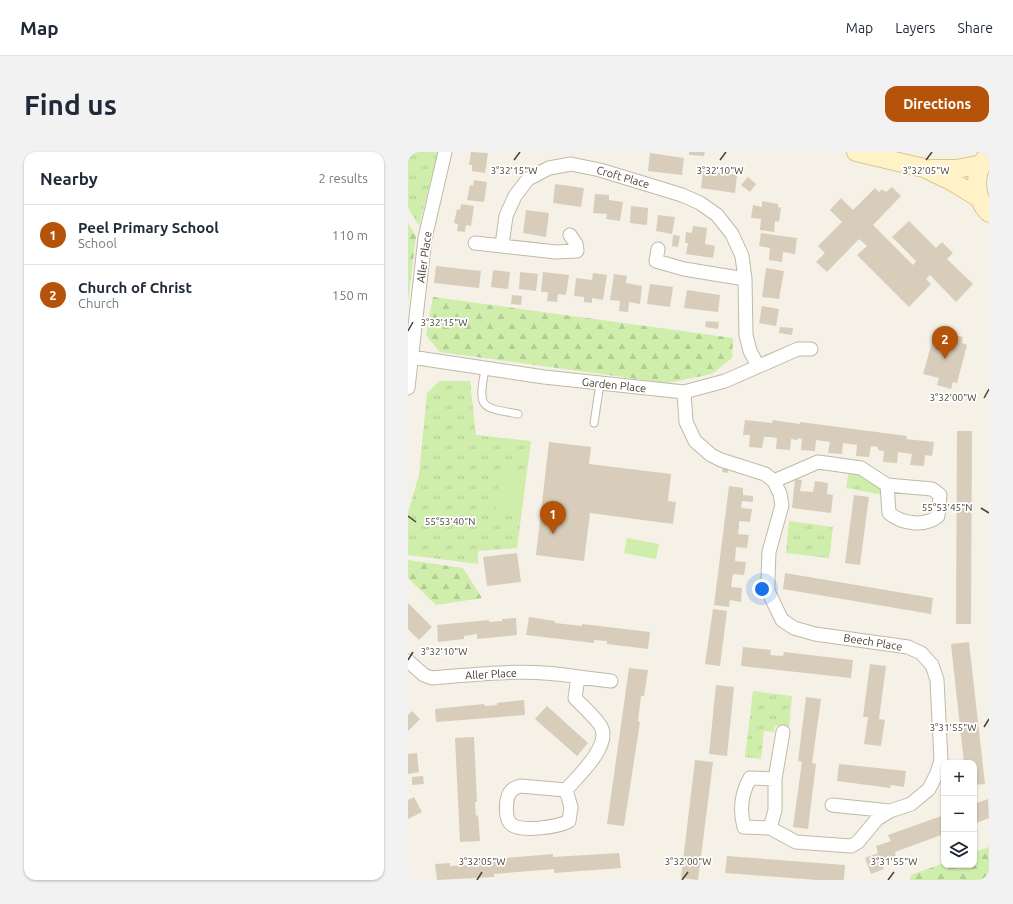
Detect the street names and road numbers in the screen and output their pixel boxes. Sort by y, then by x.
street label: Croft Place [595,164,651,190]
street label: Aller Place [414,230,434,284]
street label: Garden Place [581,376,647,394]
street label: Beech Place [843,631,903,653]
street label: Aller Place [465,667,517,681]

